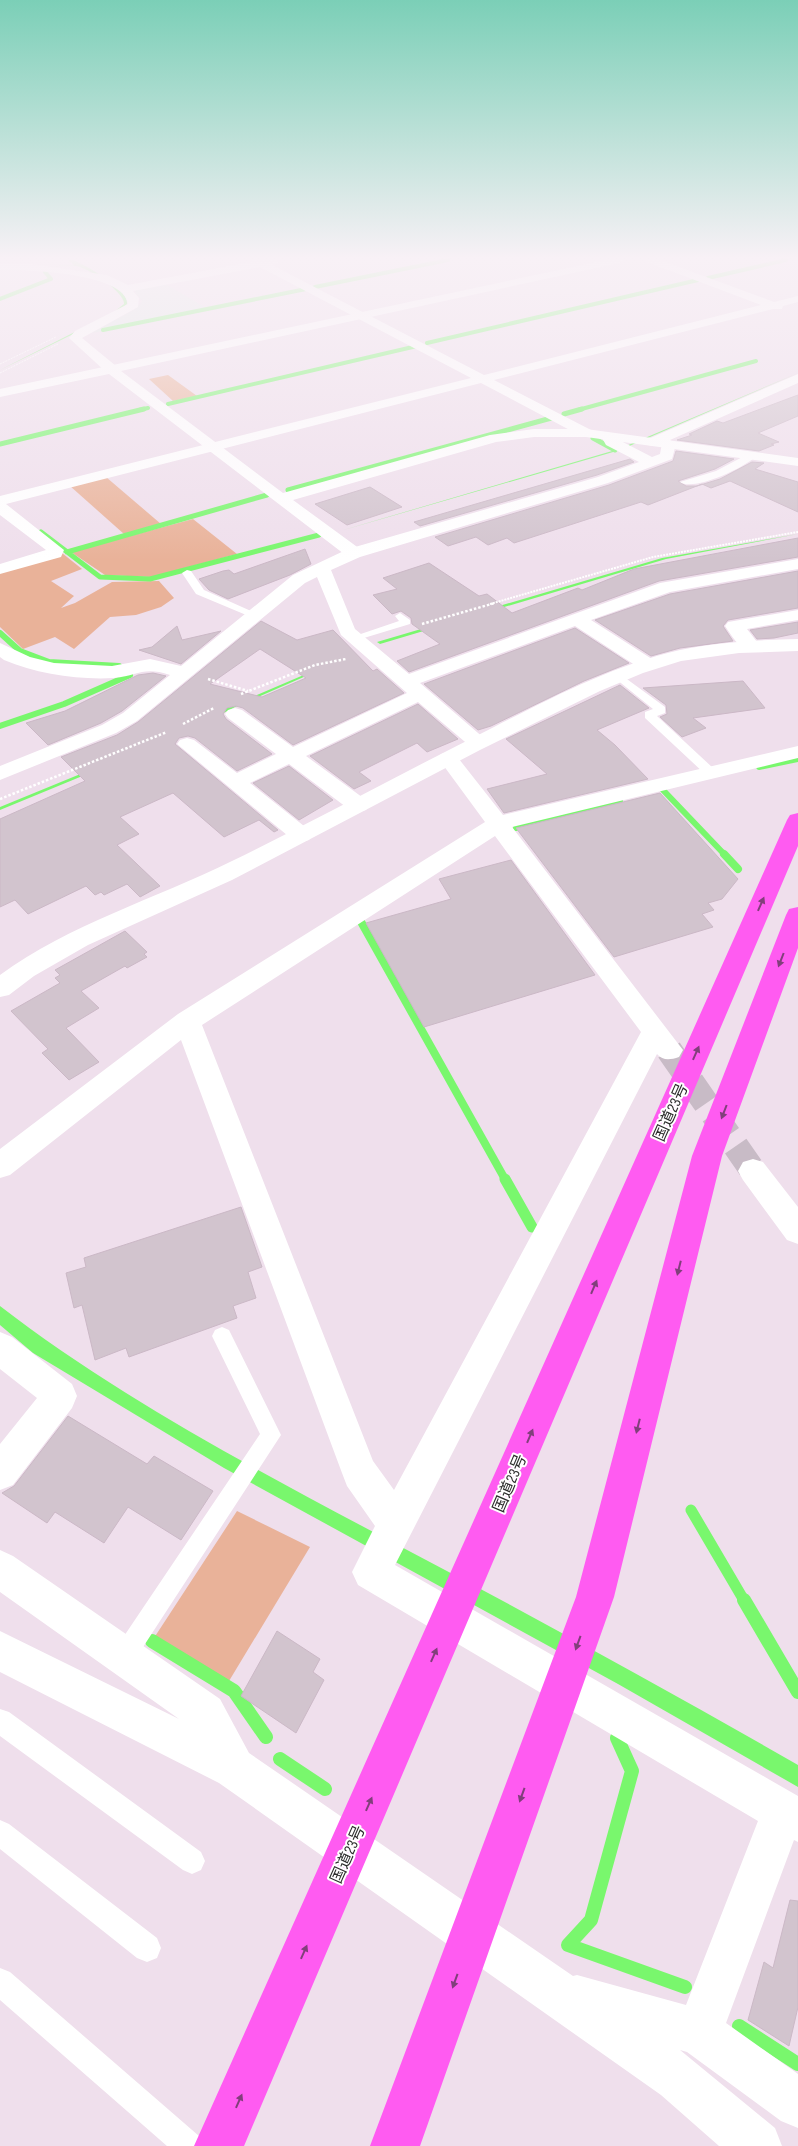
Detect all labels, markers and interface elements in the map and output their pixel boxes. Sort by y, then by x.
one-way arrow [758,897,766,911]
one-way arrow [777,953,785,968]
one-way arrow [692,1046,700,1060]
street label: 国道23号 [650,1081,693,1144]
one-way arrow [720,1105,727,1120]
one-way arrow [674,1261,682,1276]
one-way arrow [590,1279,598,1294]
one-way arrow [634,1418,642,1433]
one-way arrow [526,1429,534,1443]
street label: 国道23号 [490,1452,531,1516]
one-way arrow [574,1635,581,1650]
one-way arrow [431,1648,439,1662]
one-way arrow [518,1788,525,1803]
one-way arrow [366,1797,374,1811]
street label: 国道23号 [327,1823,370,1886]
one-way arrow [301,1945,309,1960]
one-way arrow [451,1974,459,1989]
one-way arrow [235,2094,243,2108]

